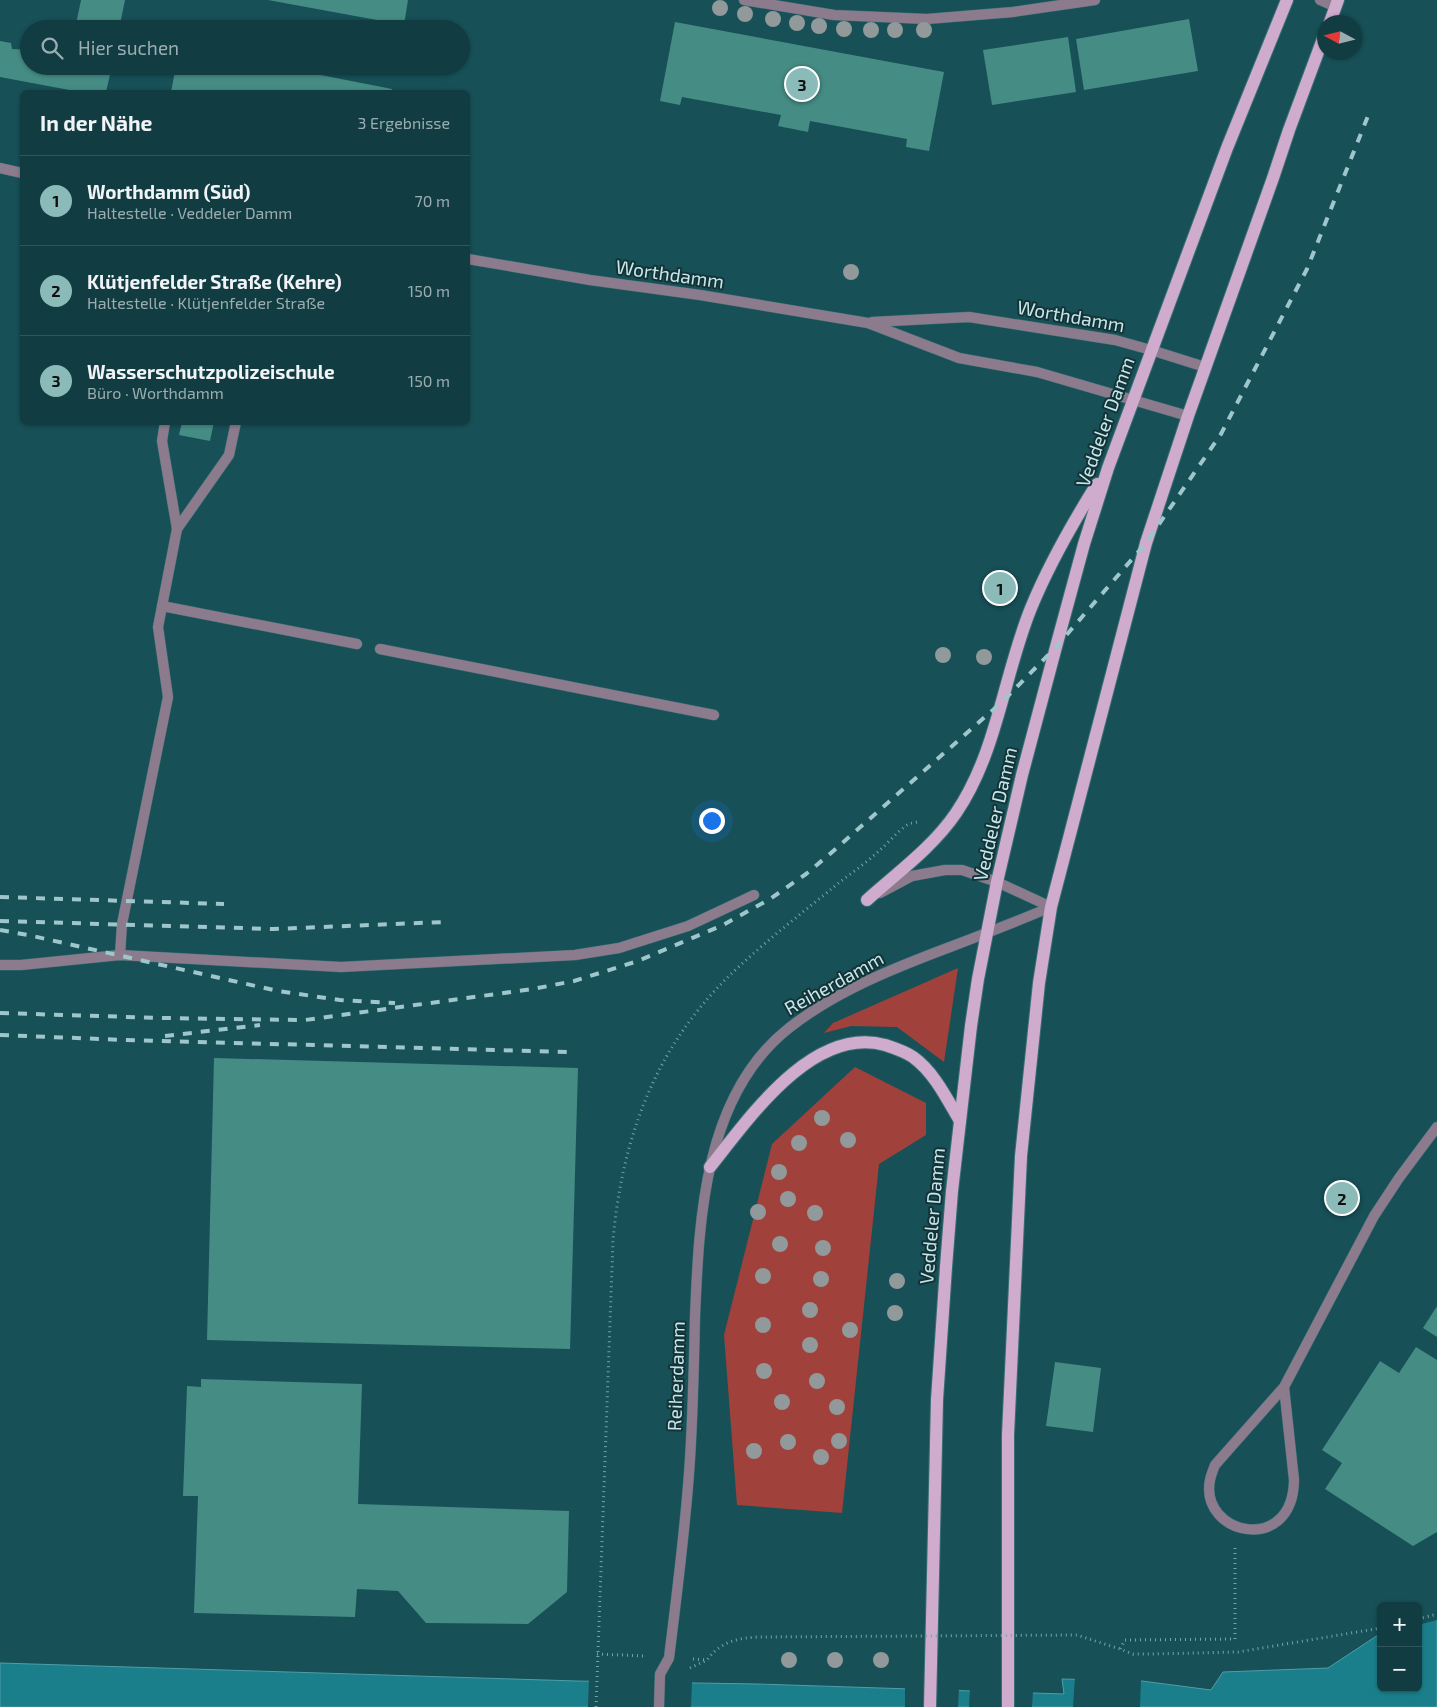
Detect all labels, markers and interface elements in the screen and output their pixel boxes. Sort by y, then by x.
north arrow [1317,15,1362,60]
search box [20,20,470,75]
icon: search [38,34,66,62]
text: Hier suchen [78,36,179,59]
pin: 3 [786,65,818,103]
text: In der Nähe [40,110,152,135]
text: 3 Ergebnisse [358,113,450,132]
text: Worthdamm (Süd) [87,180,251,203]
text: 1 [53,191,59,210]
text: 70 m [415,191,450,210]
text: Haltestelle · Veddeler Damm [87,203,292,222]
street label: Worthdamm [615,255,726,292]
text: Klütjenfelder Straße (Kehre) [87,270,342,293]
text: 2 [51,281,61,300]
text: 150 m [408,281,450,300]
text: Haltestelle · Klütjenfelder Straße [87,293,325,312]
street label: Worthdamm [1015,295,1127,336]
street label: Veddeler Damm [1070,354,1139,490]
text: Wasserschutzpolizeischule [87,360,335,383]
text: 3 [51,371,61,390]
text: 150 m [408,371,450,390]
text: Büro · Worthdamm [87,383,224,402]
pin: 1 [984,569,1016,607]
street label: Veddeler Damm [968,745,1021,883]
your location [699,808,725,834]
street label: Reiherdamm [780,946,887,1019]
street label: Veddeler Damm [914,1147,949,1285]
pin: 2 [1326,1179,1358,1217]
street label: Reiherdamm [662,1321,689,1431]
map controls [1377,1602,1422,1692]
button: + [1377,1602,1422,1647]
button: − [1377,1647,1422,1692]

